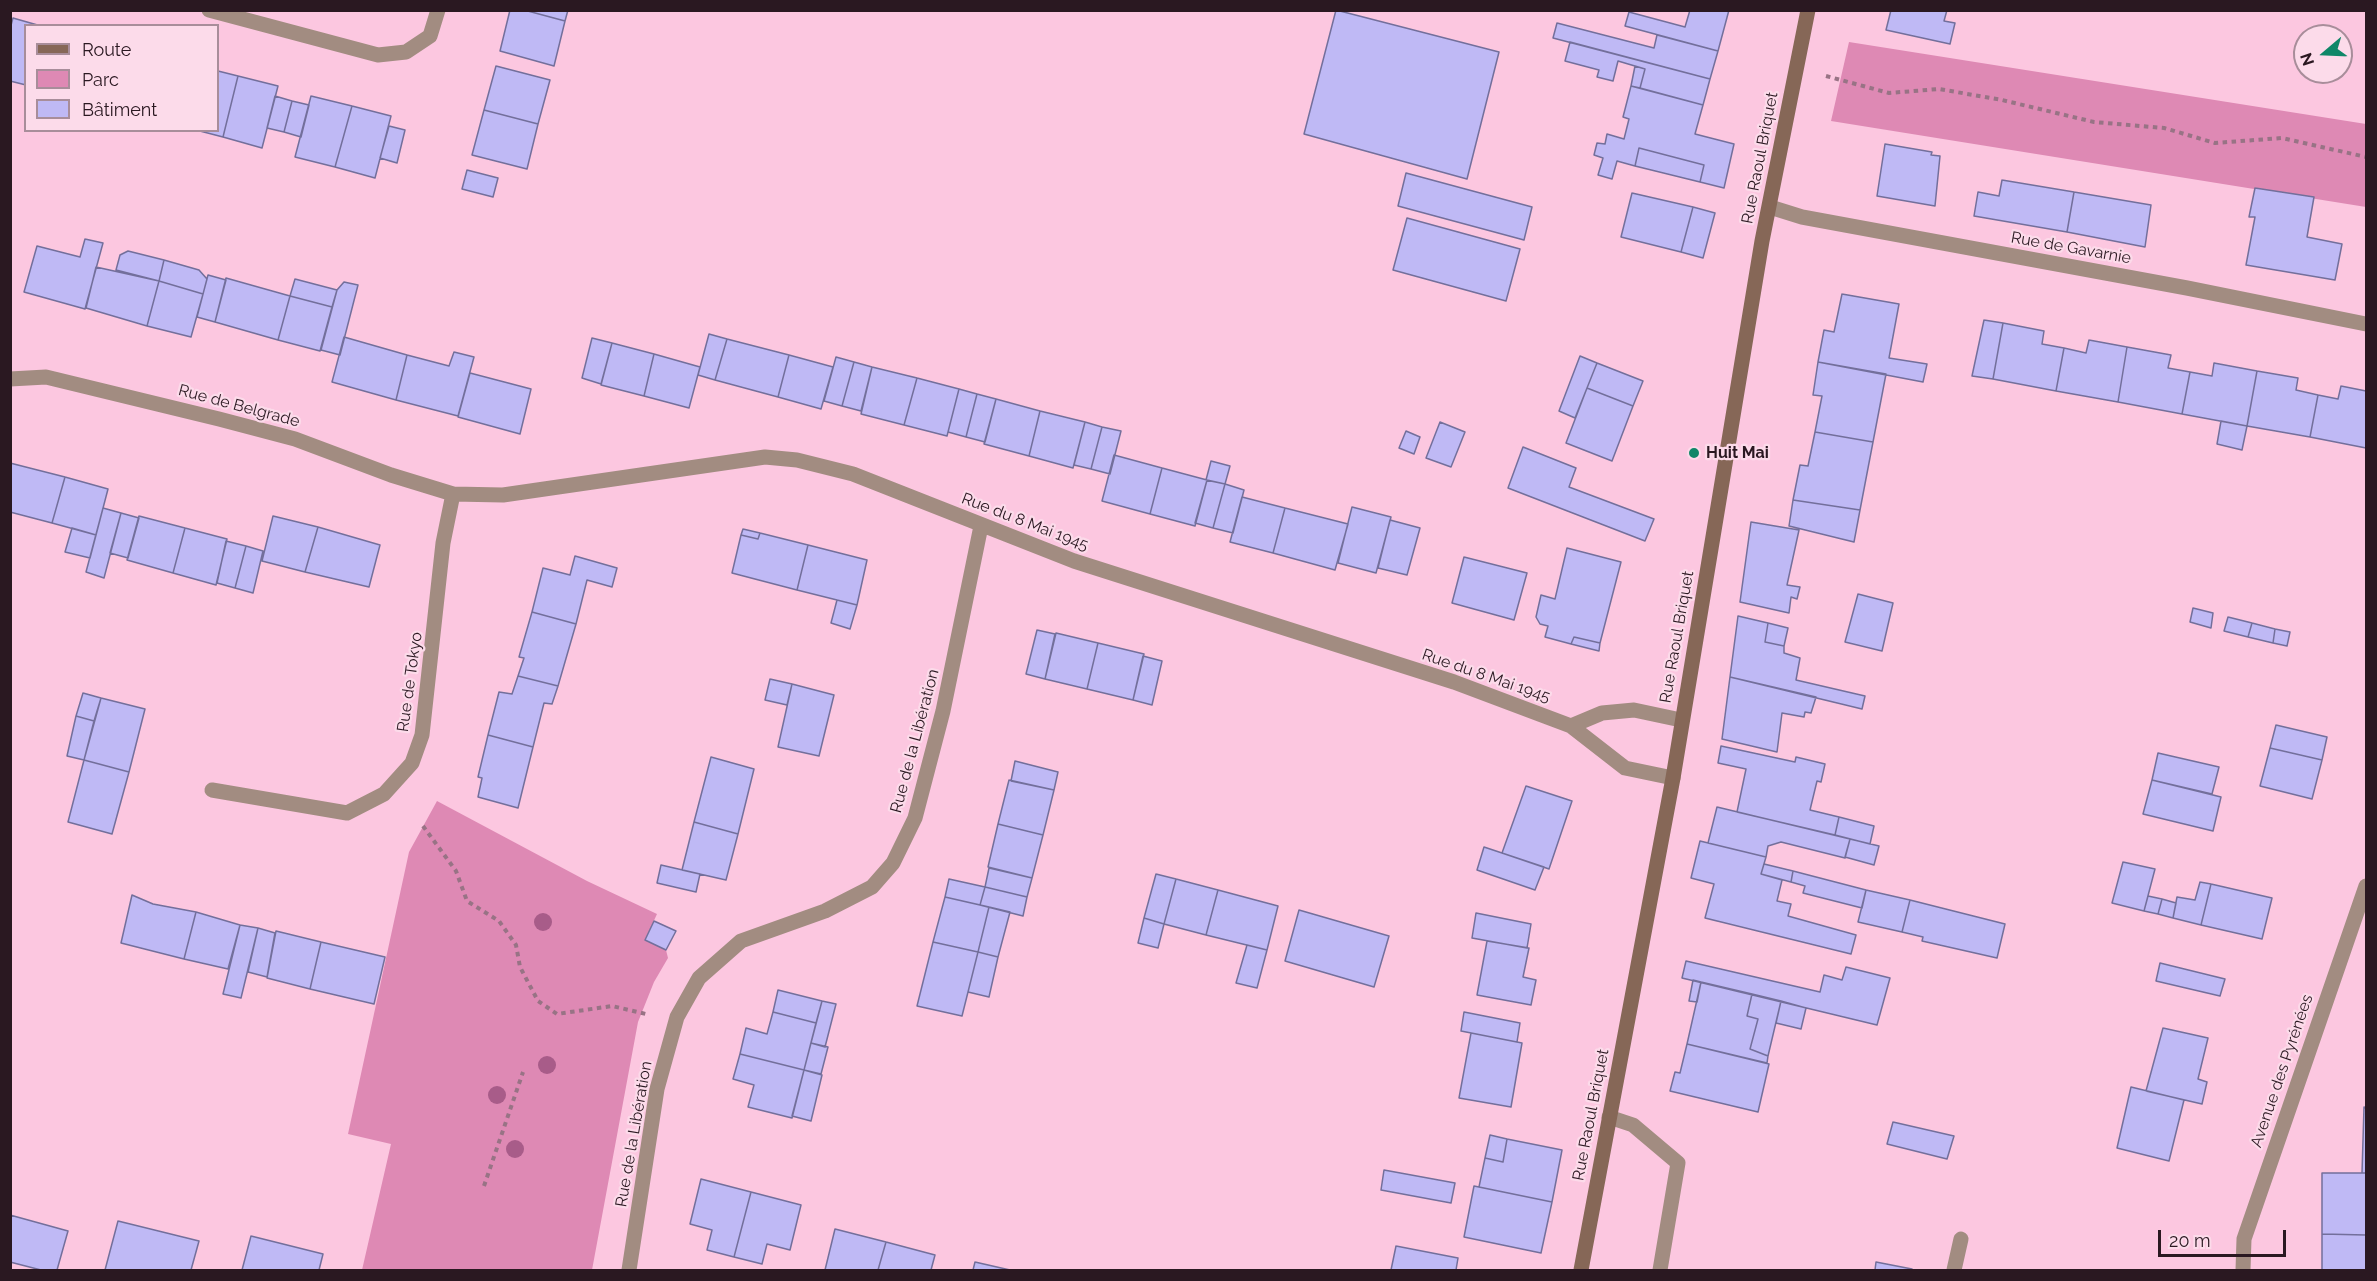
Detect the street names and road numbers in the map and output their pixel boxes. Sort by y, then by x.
street label: Rue Raoul Briquet [1738,91,1782,225]
street label: Rue de Gavarnie [2010,228,2132,268]
street label: Rue de Belgrade [176,381,302,431]
street label: Rue du 8 Mai 1945 [959,489,1091,555]
street label: Rue Raoul Briquet [1656,570,1698,704]
street label: Rue de Tokyo [393,631,427,733]
street label: Rue du 8 Mai 1945 [1419,645,1553,707]
street label: Rue de la Libération [887,667,943,815]
street label: Avenue des Pyrénées [2247,992,2317,1150]
street label: Rue Raoul Briquet [1569,1048,1613,1182]
street label: Rue de la Libération [612,1060,656,1208]

